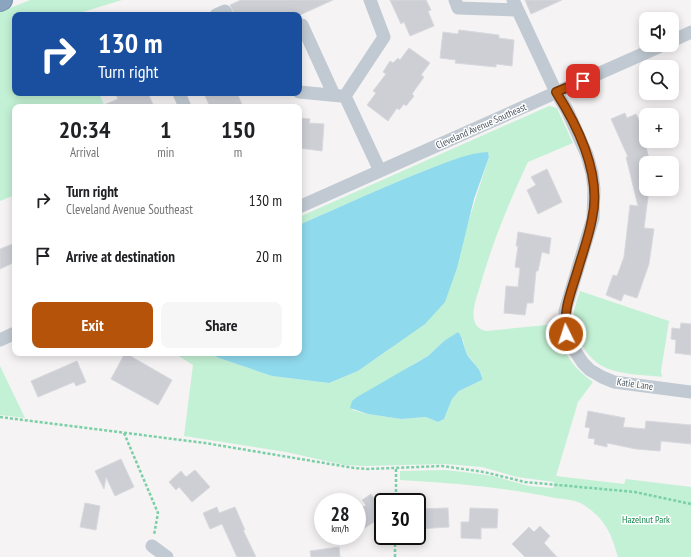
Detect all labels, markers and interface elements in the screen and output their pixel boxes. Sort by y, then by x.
map controls [639,12,679,196]
button: sound [639,12,679,52]
text: 130 m [98,24,162,61]
icon: right [32,28,84,80]
text: Turn right [98,60,158,83]
button: search [639,60,679,100]
pin [566,64,600,98]
icon: arrive [572,70,594,92]
street label: Cleveland Avenue Southeast [434,100,528,152]
button: + [639,108,679,148]
text: 20:34 [59,114,111,145]
text: 1 [160,114,171,145]
text: 150 [221,114,255,145]
text: Arrival [70,144,99,161]
text: min [157,144,174,161]
text: m [234,144,242,161]
button: − [639,156,679,196]
text: Turn right [66,182,118,201]
icon: right [32,189,54,211]
text: 130 m [249,191,282,210]
text: Cleveland Avenue Southeast [66,201,193,218]
icon: arrive [32,245,54,267]
text: Arrive at destination [66,247,175,266]
text: 20 m [256,247,282,266]
button: Exit [32,302,153,348]
button: Share [161,302,282,348]
position arrow [545,313,587,355]
street label: Katie Lane [616,375,654,393]
speed limit sign: 30 [374,493,426,545]
text: 28 [330,501,350,527]
park label: Hazelnut Park [622,513,670,526]
text: km/h [331,522,349,535]

